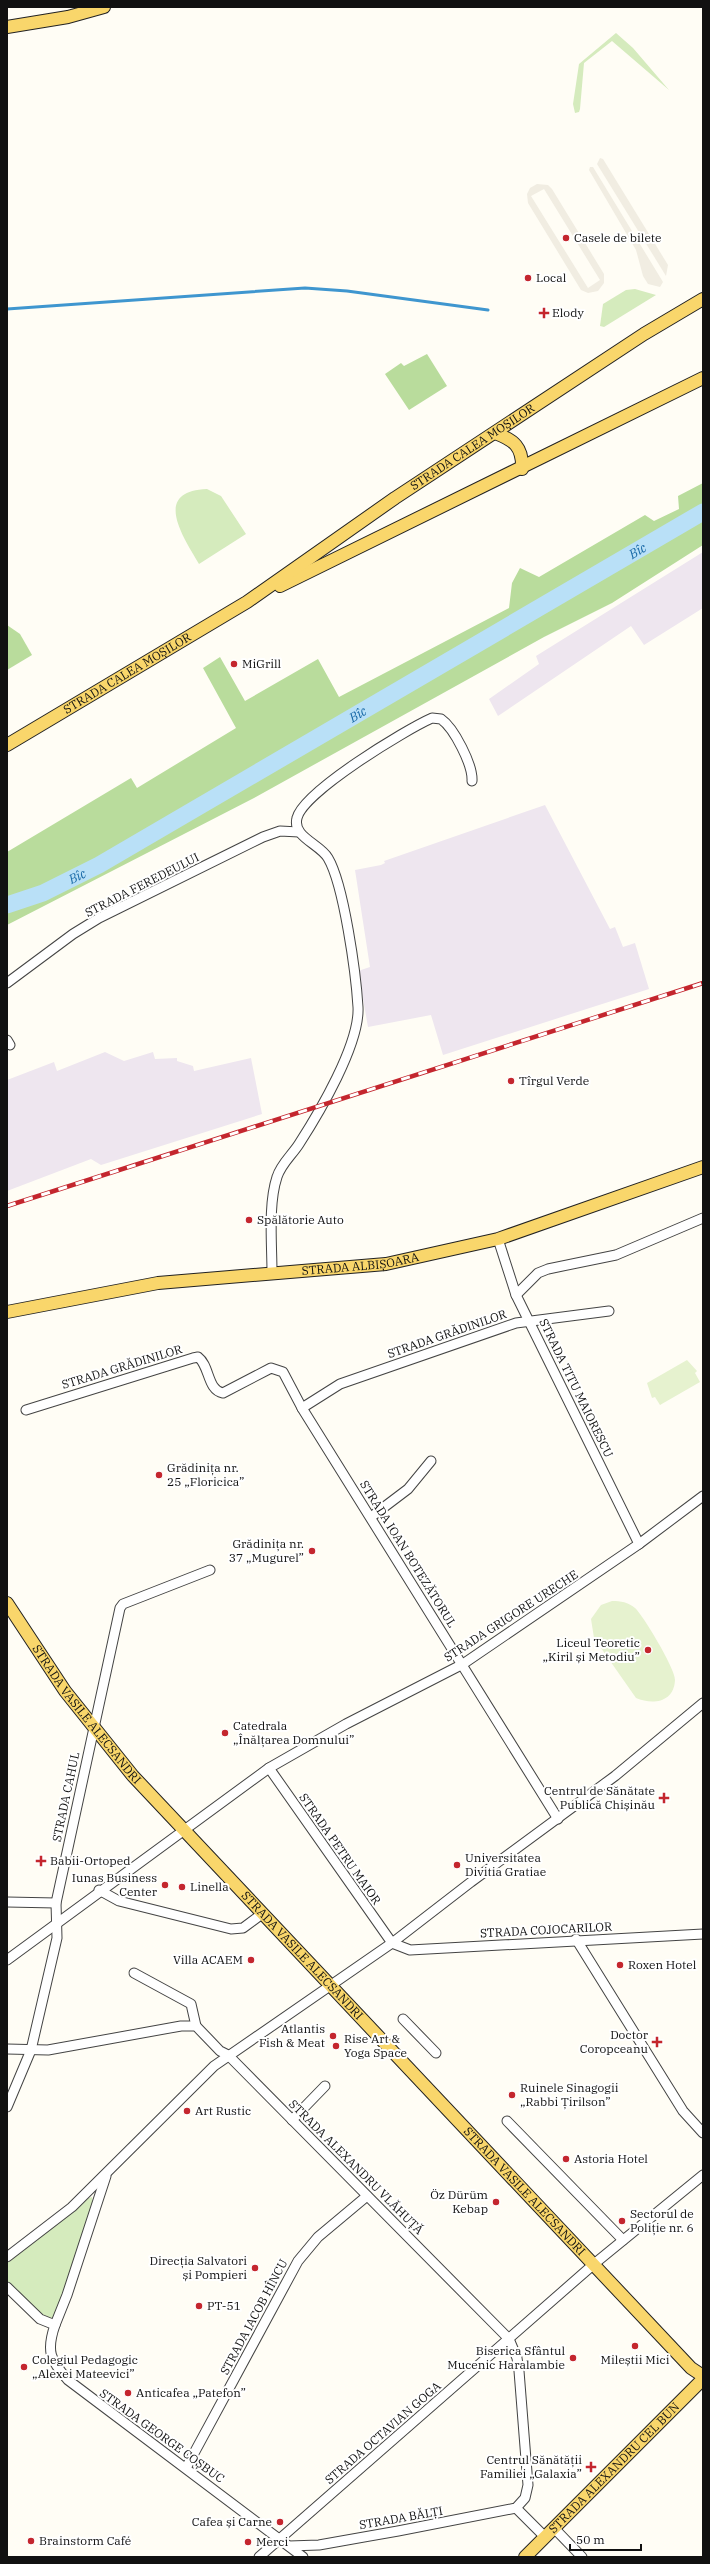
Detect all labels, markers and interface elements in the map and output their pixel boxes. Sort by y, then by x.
place label: Casele de bilete [574,230,662,245]
marker: Casele de bilete [561,233,571,243]
place label: Local [536,270,567,285]
marker: Local [523,273,533,283]
place label: Elody [552,305,584,320]
marker: Elody [539,308,549,318]
street label: STRADA CALEA MOȘILOR [407,400,537,493]
water label: Bîc [625,539,650,563]
street label: STRADA CALEA MOȘILOR [60,629,194,717]
place label: MiGrill [242,656,282,671]
marker: MiGrill [229,659,239,669]
water label: Bîc [345,702,370,727]
street label: STRADA FEREDEULUI [82,849,201,920]
water label: Bîc [65,865,89,888]
place label: Tîrgul Verde [519,1073,589,1088]
marker: Tîrgul Verde [506,1076,516,1086]
place label: Spălătorie Auto [257,1212,344,1227]
marker: Spălătorie Auto [244,1215,254,1225]
street label: STRADA ALBIȘOARA [301,1249,421,1278]
street label: STRADA GRĂDINILOR [385,1306,508,1361]
street label: STRADA TITU MAIORESCU [536,1316,617,1460]
street label: STRADA GRĂDINILOR [60,1341,184,1392]
place label: Grădinița nr. 25 „Floricica” [167,1460,245,1489]
marker: Grădinița nr. 25 „Floricica” [154,1470,164,1480]
street label: STRADA IOAN BOTEZĂTORUL [357,1477,460,1630]
place label: Grădinița nr. 37 „Mugurel” [229,1536,304,1565]
marker: Grădinița nr. 37 „Mugurel” [307,1546,317,1556]
street label: STRADA GRIGORE URECHE [441,1567,581,1665]
place label: Liceul Teoretic „Kiril și Metodiu” [542,1635,640,1664]
street label: STRADA VASILE ALECSANDRI [30,1642,144,1787]
marker: Liceul Teoretic „Kiril și Metodiu” [643,1645,653,1655]
place label: Catedrala „Înălțarea Domnului” [233,1718,355,1748]
marker: Catedrala „Înălțarea Domnului” [220,1728,230,1738]
street label: STRADA CAHUL [49,1751,82,1843]
place label: Centrul de Sănătate Publică Chișinău [544,1783,656,1812]
street label: STRADA PETRU MAIOR [296,1790,385,1907]
marker: Centrul de Sănătate Publică Chișinău [658,1792,670,1804]
place label: Universitatea Divitia Gratiae [465,1850,546,1879]
place label: Babii-Ortoped [50,1853,131,1868]
marker: Babii-Ortoped [35,1855,47,1867]
marker: Universitatea Divitia Gratiae [452,1860,462,1870]
place label: Iunas Business Center [72,1870,158,1899]
place label: Linella [190,1879,229,1894]
marker: Iunas Business Center [160,1880,170,1890]
marker: Linella [177,1882,187,1892]
street label: STRADA VASILE ALECSANDRI [239,1888,367,2023]
street label: STRADA COJOCARILOR [480,1919,612,1940]
place label: Villa ACAEM [173,1952,243,1967]
marker: Villa ACAEM [246,1955,256,1965]
place label: Roxen Hotel [628,1957,697,1972]
marker: Roxen Hotel [615,1960,625,1970]
place label: Atlantis Fish & Meat [259,2021,325,2050]
place label: Doctor Coropceanu [580,2027,649,2056]
marker: Atlantis Fish & Meat [328,2031,338,2041]
place label: Rise Art & Yoga Space [344,2031,407,2060]
marker: Doctor Coropceanu [651,2036,663,2048]
marker: Rise Art & Yoga Space [331,2041,341,2051]
place label: Ruinele Sinagogii „Rabbi Țirilson” [520,2080,619,2110]
marker: Ruinele Sinagogii „Rabbi Țirilson” [507,2090,517,2100]
street label: STRADA ALEXANDRU VLĂHUȚĂ [285,2096,427,2238]
place label: Art Rustic [195,2103,251,2118]
marker: Art Rustic [182,2106,192,2116]
street label: STRADA VASILE ALECSANDRI [461,2124,589,2258]
place label: Astoria Hotel [574,2151,648,2166]
marker: Astoria Hotel [561,2154,571,2164]
place label: Öz Dürüm Kebap [430,2187,489,2216]
marker: Öz Dürüm Kebap [491,2197,501,2207]
place label: Sectorul de Poliție nr. 6 [630,2206,694,2236]
marker: Sectorul de Poliție nr. 6 [617,2216,627,2226]
place label: Direcția Salvatori și Pompieri [149,2253,247,2282]
street label: STRADA IACOB HÎNCU [217,2256,291,2377]
marker: Direcția Salvatori și Pompieri [250,2263,260,2273]
place label: PT-51 [207,2298,241,2313]
marker: PT-51 [194,2301,204,2311]
marker: Mileștii Mici [630,2341,640,2351]
place label: Biserica Sfântul Mucenic Haralambie [447,2343,565,2372]
place label: Colegiul Pedagogic „Alexei Mateevici” [32,2352,138,2381]
place label: Mileștii Mici [601,2352,670,2367]
marker: Biserica Sfântul Mucenic Haralambie [568,2353,578,2363]
marker: Colegiul Pedagogic „Alexei Mateevici” [19,2362,29,2372]
street label: STRADA OCTAVIAN GOGA [322,2378,444,2487]
street label: STRADA GEORGE COȘBUC [97,2385,228,2486]
place label: Anticafea „Patefon” [136,2385,246,2400]
marker: Anticafea „Patefon” [123,2388,133,2398]
street label: STRADA ALEXANDRU CEL BUN [545,2399,682,2536]
place label: Centrul Sănătății Familiei „Galaxia” [480,2452,582,2481]
marker: Centrul Sănătății Familiei „Galaxia” [585,2461,597,2473]
street label: STRADA BĂLȚI [358,2503,444,2533]
place label: Cafea și Carne [192,2514,272,2529]
marker: Cafea și Carne [275,2517,285,2527]
scale bar [570,2526,641,2552]
text: 50 m [576,2532,605,2547]
place label: Brainstorm Café [39,2533,131,2548]
place label: Merci [256,2534,288,2549]
marker: Brainstorm Café [26,2536,36,2546]
marker: Merci [243,2537,253,2547]

